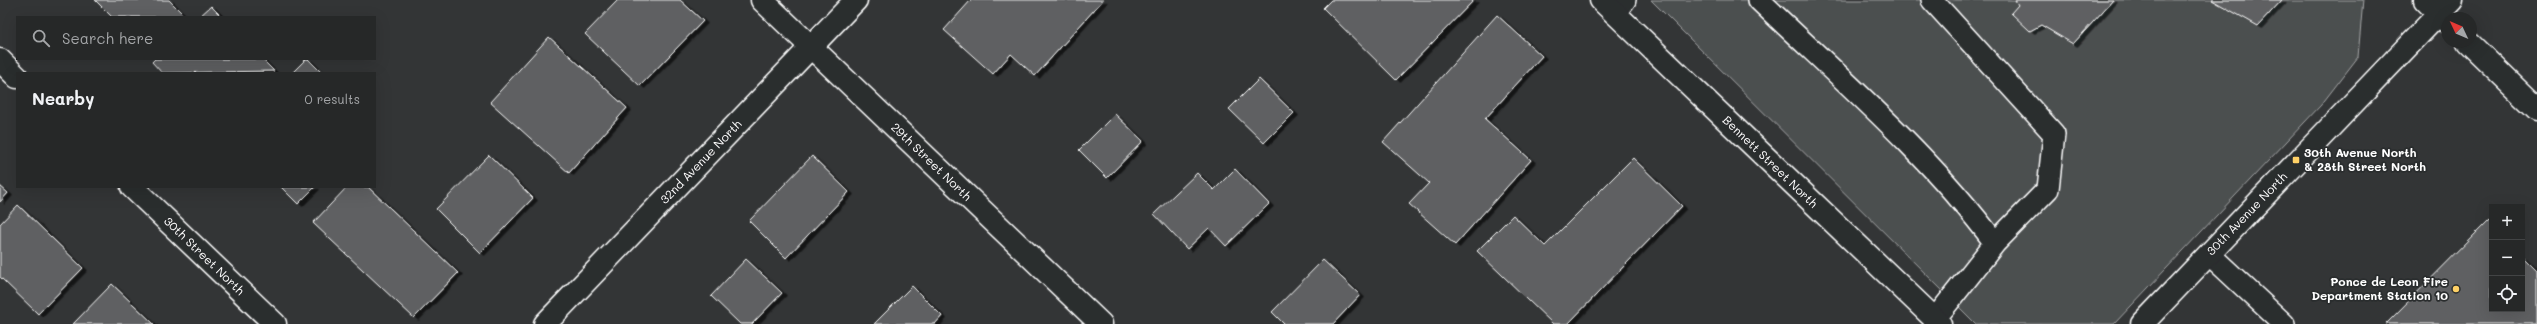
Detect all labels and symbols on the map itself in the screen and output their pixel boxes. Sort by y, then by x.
north arrow [2441,12,2477,48]
street label: Bennett Street North [1720,112,1822,211]
street label: 32nd Avenue North [656,116,745,207]
street label: 29th Street North [888,119,975,204]
place label: 30th Avenue North & 28th Street North [2304,144,2426,174]
marker: 30th Avenue North & 28th Street North [2291,155,2301,165]
street label: 30th Avenue North [2202,168,2290,258]
street label: 30th Street North [161,213,249,298]
place label: Ponce de Leon Fire Department Station 10 [2311,273,2448,303]
marker: Ponce de Leon Fire Department Station 10 [2451,284,2461,294]

